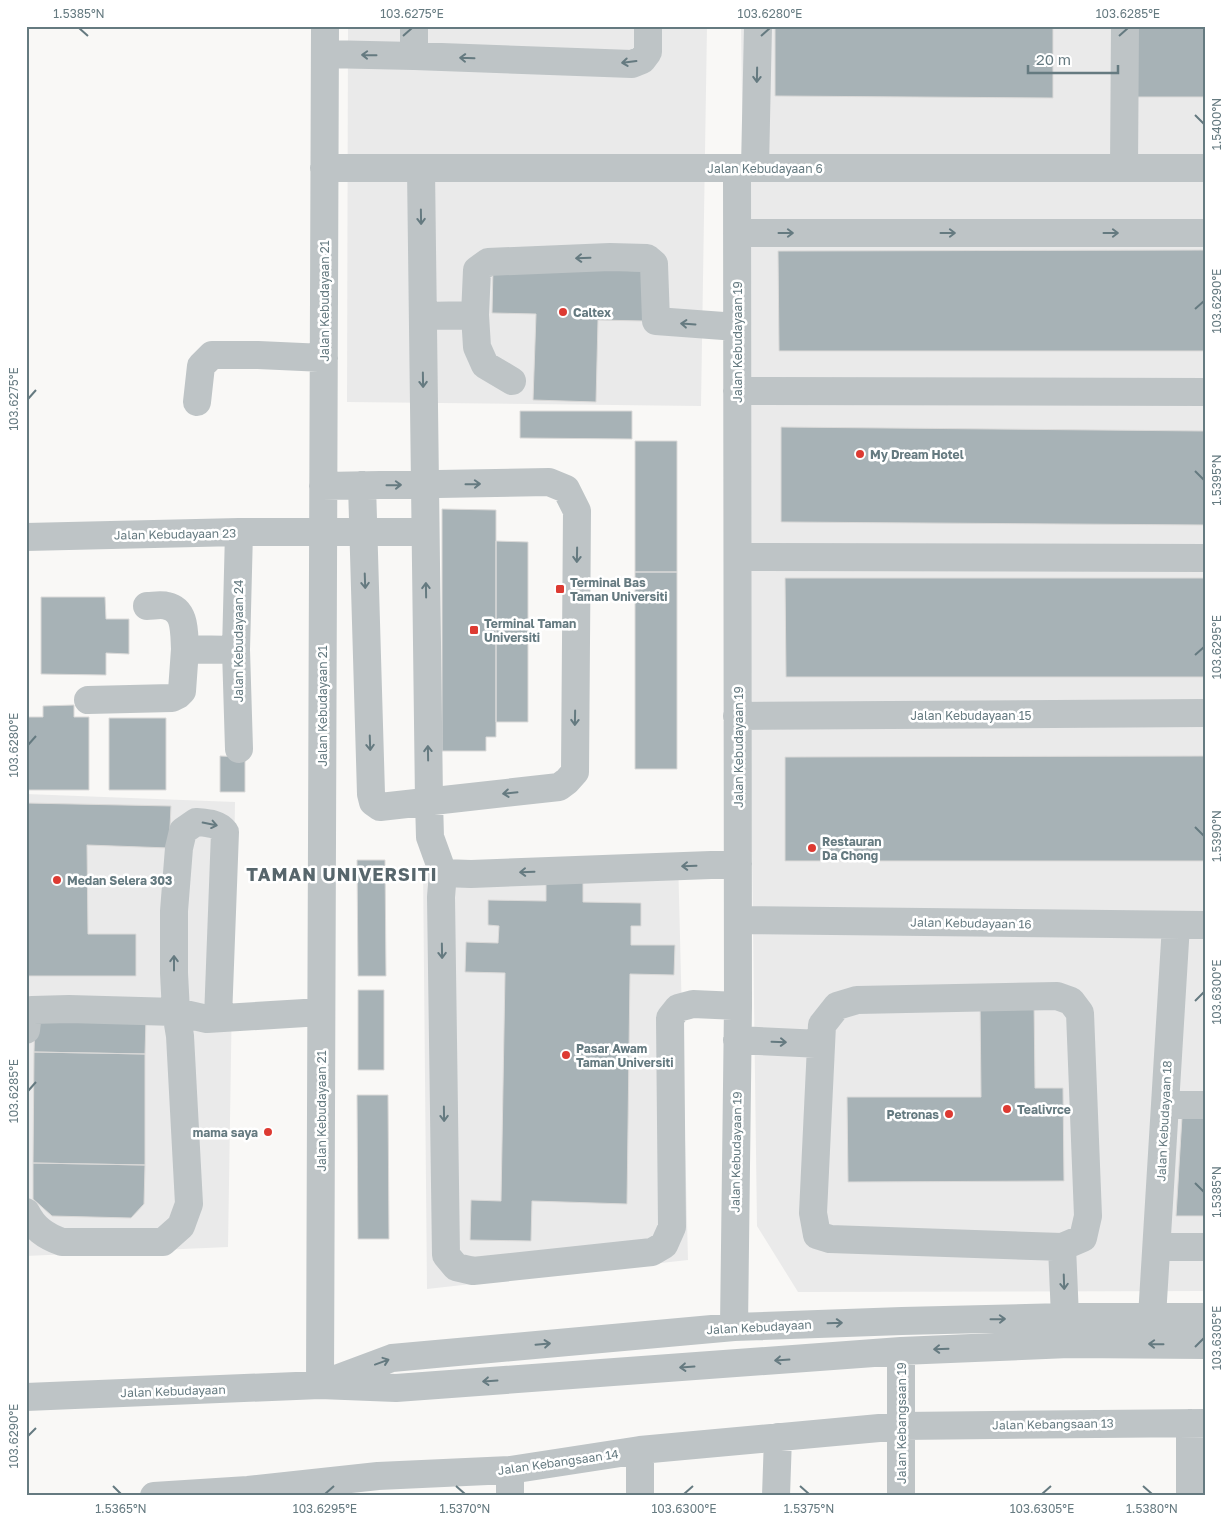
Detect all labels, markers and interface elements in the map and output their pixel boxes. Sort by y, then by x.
text: 1.5385°N [53,6,105,21]
text: 103.6275°E [380,6,444,21]
text: 103.6280°E [738,6,802,21]
text: 103.6285°E [1096,6,1160,21]
scale bar [1028,42,1118,74]
one-way arrow [362,50,378,60]
text: 20 m [1036,50,1071,68]
one-way arrow [460,53,476,62]
one-way arrow [622,57,638,67]
one-way arrow [752,66,762,83]
text: 1.5400°N [1209,98,1224,150]
street label: Jalan Kebudayaan 6 [707,161,823,176]
one-way arrow [416,209,426,225]
one-way arrow [777,228,793,238]
one-way arrow [940,228,956,238]
one-way arrow [1102,228,1118,238]
street label: Jalan Kebudayaan 21 [317,240,332,362]
one-way arrow [576,254,592,263]
text: 103.6290°E [1209,269,1224,333]
street label: Jalan Kebudayaan 19 [730,281,745,403]
place label: Caltex [573,305,611,320]
marker: Caltex [557,306,569,318]
one-way arrow [681,319,697,328]
text: 103.6275°E [6,367,21,431]
one-way arrow [418,372,428,388]
place label: My Dream Hotel [870,447,964,462]
marker: My Dream Hotel [854,448,866,460]
text: 1.5395°N [1209,454,1224,506]
one-way arrow [465,479,481,488]
one-way arrow [385,480,401,490]
street label: Jalan Kebudayaan 23 [114,525,236,543]
one-way arrow [572,546,582,563]
one-way arrow [360,572,370,589]
place label: Terminal Bas Taman Universiti [570,575,668,604]
street label: Jalan Kebudayaan 24 [231,580,246,702]
one-way arrow [421,582,431,598]
marker: Terminal Bas Taman Universiti [554,583,566,595]
text: 103.6295°E [1209,615,1224,679]
place label: Terminal Taman Universiti [484,616,576,645]
marker: Terminal Taman Universiti [468,624,480,636]
street label: Jalan Kebudayaan 21 [315,645,330,767]
street label: Jalan Kebudayaan 19 [731,686,746,808]
street label: Jalan Kebudayaan 15 [910,708,1032,723]
one-way arrow [570,709,580,725]
text: 103.6280°E [6,713,21,777]
one-way arrow [365,735,375,751]
one-way arrow [423,745,433,761]
one-way arrow [502,788,518,798]
text: 1.5390°N [1209,810,1224,862]
one-way arrow [201,820,217,829]
place label: Restauran Da Chong [822,834,882,863]
marker: Restauran Da Chong [806,842,818,854]
one-way arrow [681,861,698,871]
district label: TAMAN UNIVERSITI [246,863,438,885]
one-way arrow [519,867,535,877]
place label: Medan Selera 303 [67,873,172,888]
marker: Medan Selera 303 [51,874,63,886]
street label: Jalan Kebudayaan 16 [910,914,1032,932]
one-way arrow [437,943,447,959]
one-way arrow [169,956,179,972]
text: 103.6300°E [1209,959,1224,1025]
one-way arrow [771,1037,787,1046]
place label: Pasar Awam Taman Universiti [576,1041,674,1070]
marker: Pasar Awam Taman Universiti [560,1049,572,1061]
street label: Jalan Kebudayaan 21 [314,1050,329,1172]
text: 103.6285°E [6,1059,21,1123]
street label: Jalan Kebudayaan 18 [1153,1060,1175,1182]
street label: Jalan Kebudayaan 19 [727,1091,745,1213]
place label: Tealivrce [1017,1102,1071,1117]
marker: Tealivrce [1001,1103,1013,1115]
one-way arrow [439,1106,449,1122]
place label: Petronas [887,1107,939,1122]
marker: Petronas [943,1108,955,1120]
place label: mama saya [193,1125,258,1140]
marker: mama saya [262,1126,274,1138]
text: 1.5385°N [1209,1166,1224,1218]
one-way arrow [1059,1274,1068,1290]
text: 103.6305°E [1209,1306,1224,1370]
one-way arrow [990,1314,1006,1323]
street label: Jalan Kebudayaan [706,1317,812,1337]
one-way arrow [827,1318,843,1328]
one-way arrow [535,1339,551,1349]
one-way arrow [1148,1339,1164,1349]
one-way arrow [933,1344,950,1354]
one-way arrow [774,1355,790,1364]
one-way arrow [374,1357,389,1366]
one-way arrow [680,1362,696,1371]
street label: Jalan Kebangsaan 19 [894,1362,909,1484]
one-way arrow [483,1376,499,1385]
street label: Jalan Kebudayaan [120,1382,226,1400]
text: 103.6290°E [6,1404,21,1468]
street label: Jalan Kebangsaan 13 [992,1415,1114,1433]
street label: Jalan Kebangsaan 14 [497,1446,619,1478]
text: 1.5365°N [95,1501,147,1516]
text: 103.6295°E [293,1501,357,1516]
text: 1.5370°N [439,1501,491,1516]
text: 103.6300°E [651,1501,717,1516]
text: 1.5375°N [784,1501,834,1516]
text: 103.6305°E [1010,1501,1074,1516]
text: 1.5380°N [1126,1501,1178,1516]

